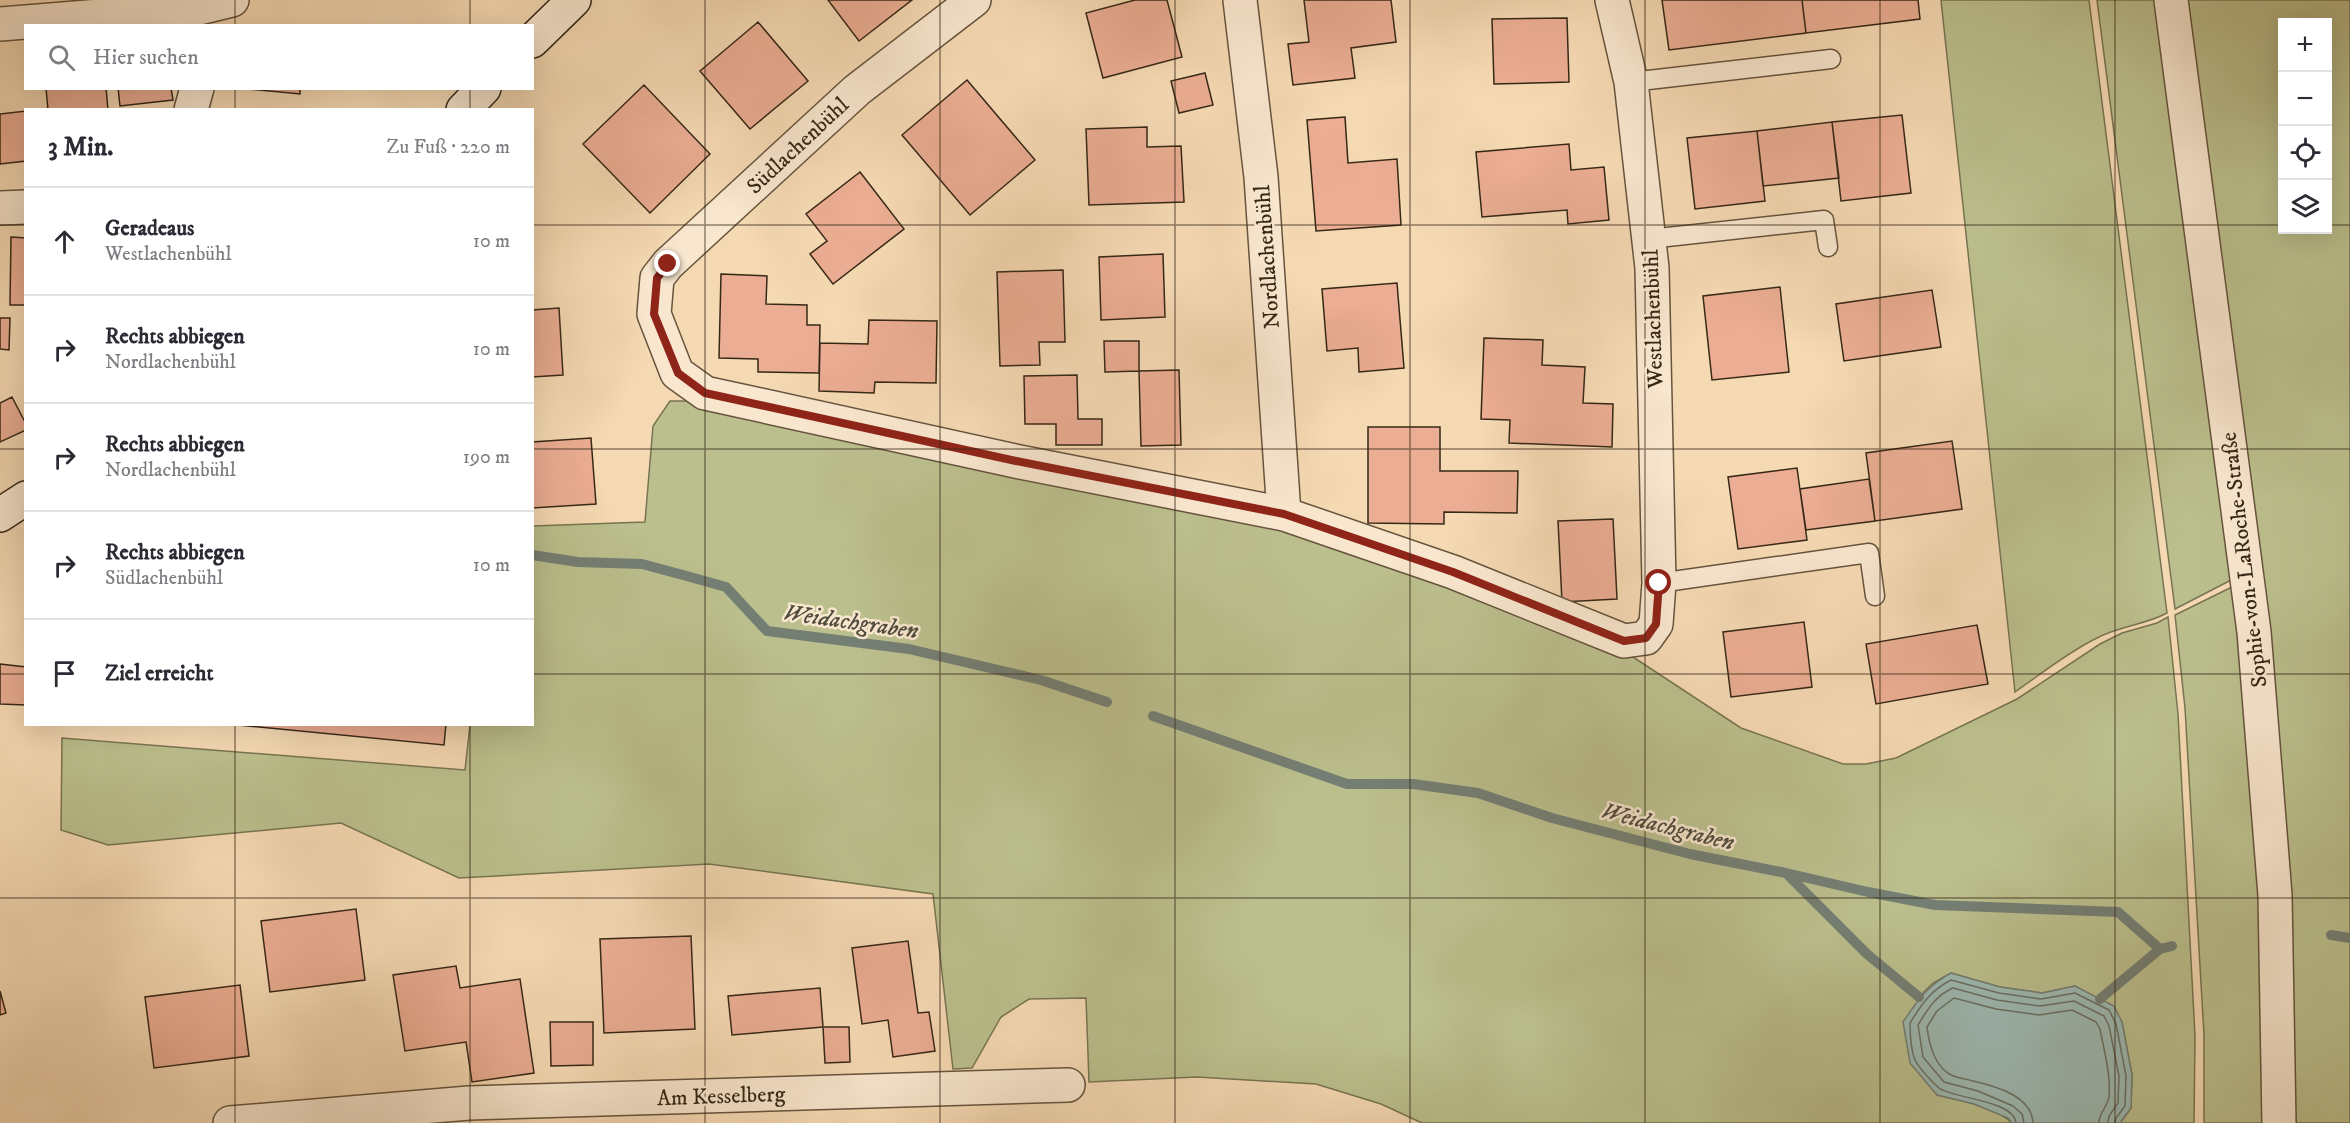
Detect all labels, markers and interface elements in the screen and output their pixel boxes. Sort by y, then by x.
map controls [2278,18,2332,234]
button: + [2278,18,2332,72]
search box [24,24,534,90]
icon: search [45,41,78,74]
text: Hier suchen [93,44,199,71]
button: − [2278,72,2332,126]
street label: Südlachenbühl [741,92,855,200]
button: locate [2278,126,2332,180]
text: 3 Min. [48,131,113,164]
text: Zu Fuß · 220 m [387,135,510,160]
button: layers [2278,180,2332,234]
street label: Nordlachenbühl [1249,184,1286,330]
text: Geradeaus [105,215,194,242]
icon: ahead [48,225,81,258]
text: 10 m [473,229,510,254]
text: Westlachenbühl [105,242,232,267]
street label: Westlachenbühl [1638,249,1669,390]
route end [654,250,680,276]
text: Rechts abbiegen [105,323,245,350]
icon: right [48,333,81,366]
text: 10 m [473,337,510,362]
text: Nordlachenbühl [105,350,236,375]
text: Rechts abbiegen [105,431,245,458]
street label: Sophie-von-LaRoche-Straße [2215,431,2274,689]
icon: right [48,441,81,474]
text: 190 m [463,445,510,470]
text: Nordlachenbühl [105,458,236,483]
text: Rechts abbiegen [105,539,245,566]
icon: right [48,549,81,582]
text: 10 m [473,553,510,578]
text: Südlachenbühl [105,566,223,591]
route start [1645,569,1671,595]
water label: Weidachgraben [781,598,920,646]
icon: arrive [48,657,81,690]
text: Ziel erreicht [105,660,213,687]
water label: Weidachgraben [1598,796,1738,858]
street label: Am Kesselberg [656,1081,786,1112]

